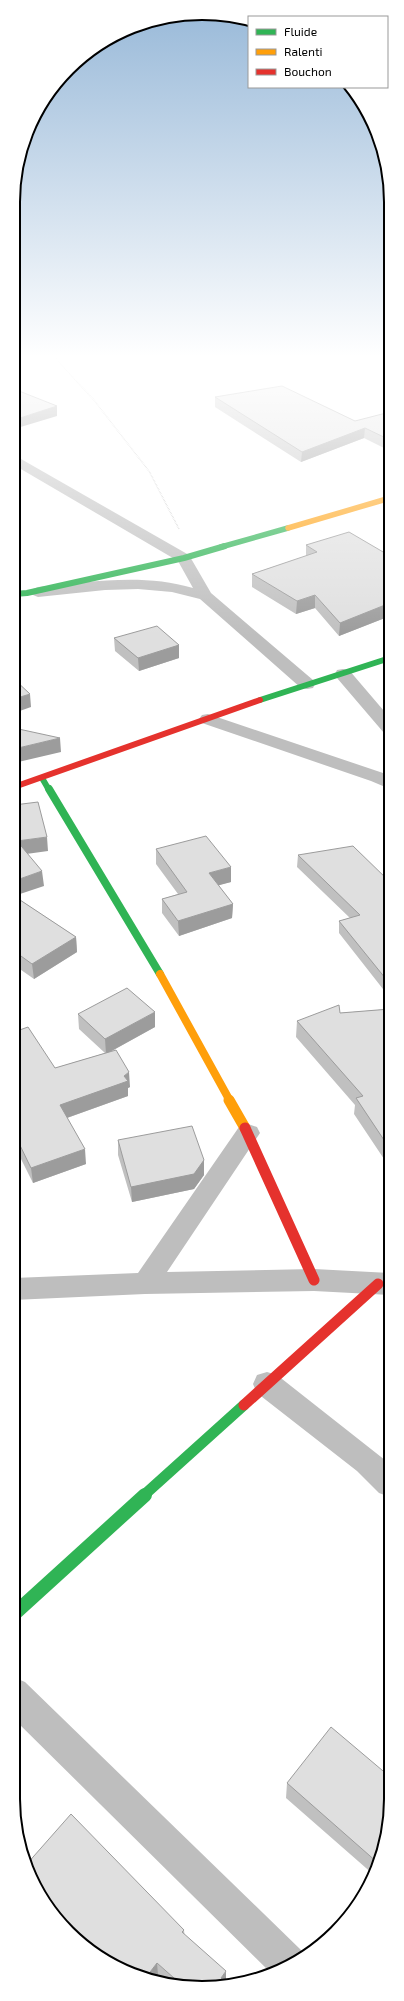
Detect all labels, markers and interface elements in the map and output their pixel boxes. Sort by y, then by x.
legend [248,16,388,88]
text: Fluide [284,24,317,38]
text: Ralenti [284,44,323,58]
text: Bouchon [284,64,332,78]

